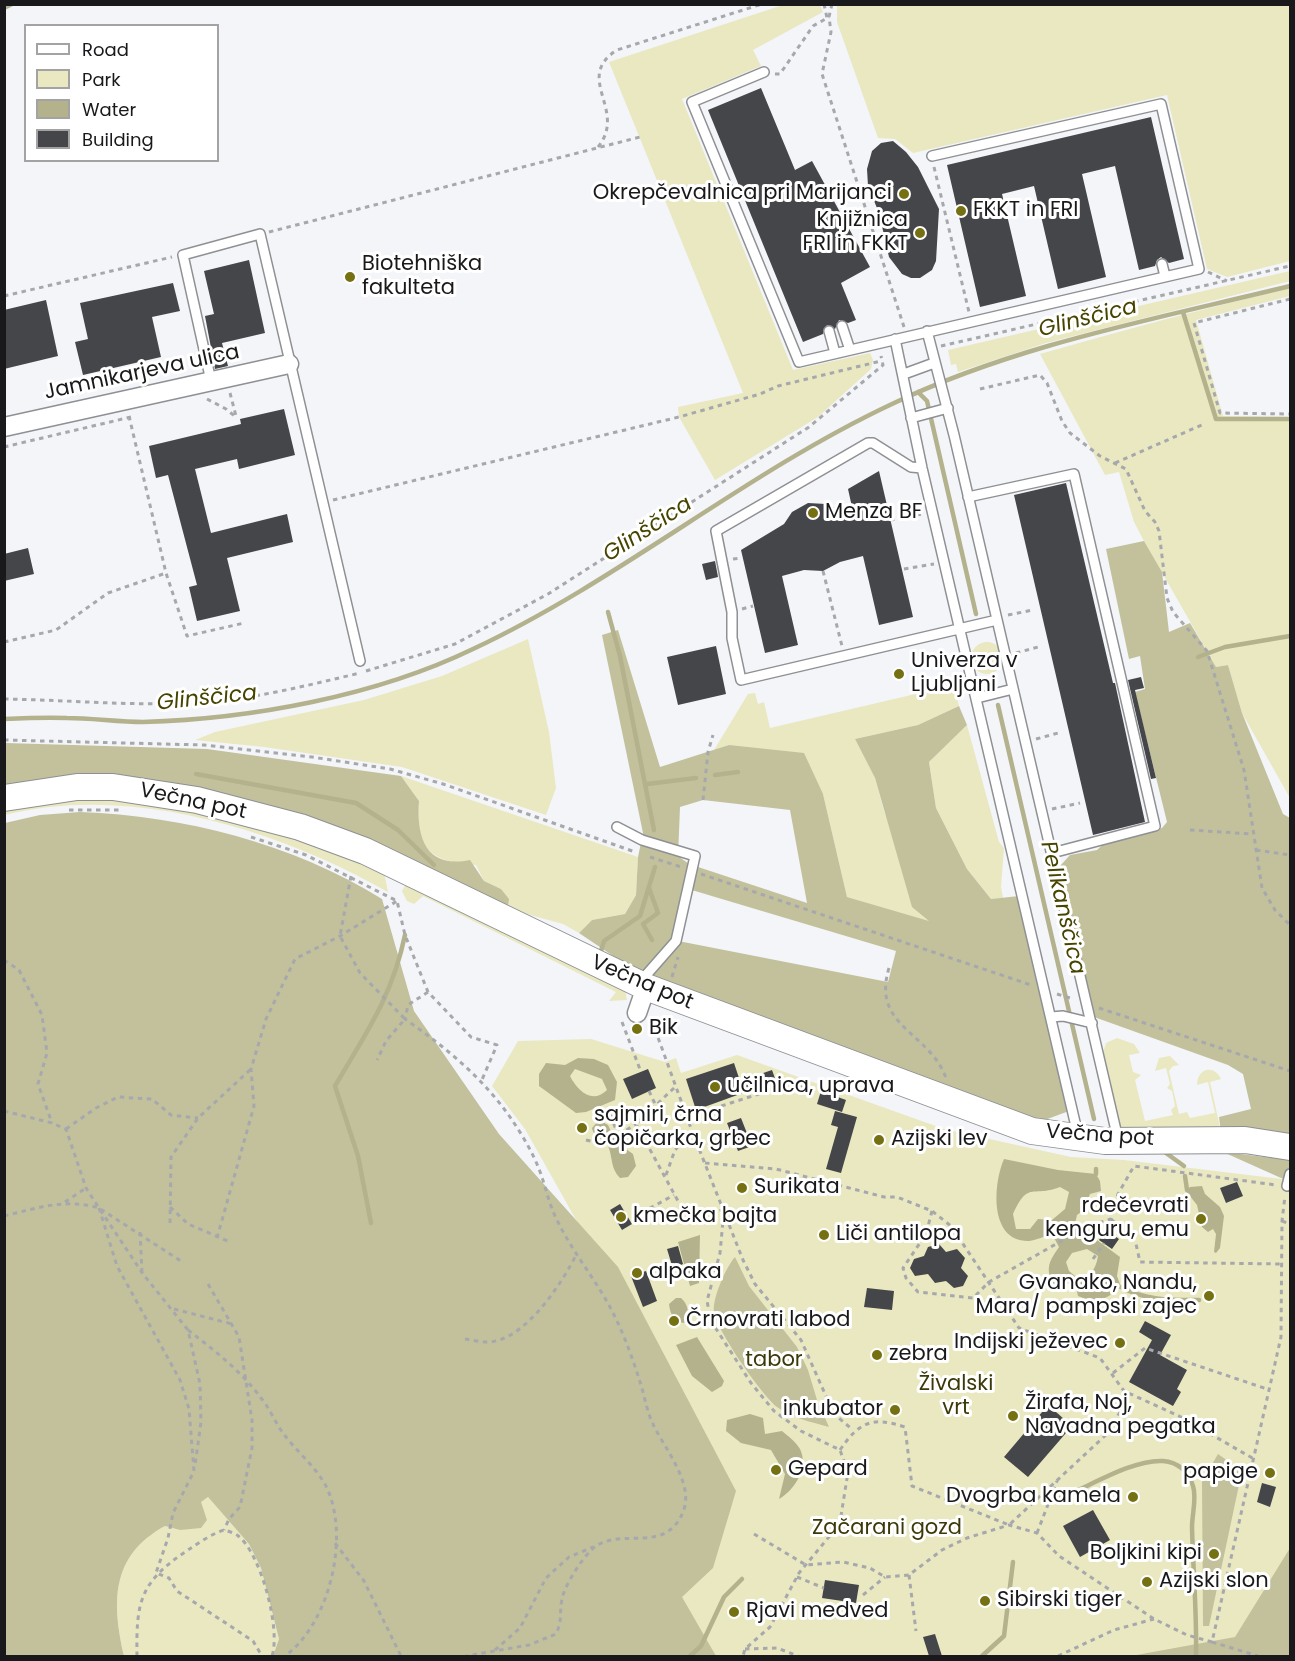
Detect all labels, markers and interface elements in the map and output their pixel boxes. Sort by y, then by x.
legend [24,24,219,162]
text: Road [82,37,129,62]
text: Park [82,67,121,92]
text: Water [82,97,136,122]
text: Building [82,127,154,152]
place label: Okrepčevalnica pri Marijanci [593,181,892,207]
marker: Okrepčevalnica pri Marijanci [897,187,911,201]
place label: FKKT in FRI [973,198,1078,224]
marker: FKKT in FRI [954,204,968,218]
place label: Knjižnica FRI in FKKT [803,208,908,258]
marker: Knjižnica FRI in FKKT [913,226,927,240]
place label: Biotehniška fakulteta [362,252,482,302]
marker: Biotehniška fakulteta [343,270,357,284]
water label: Glinščica [1036,294,1140,344]
street label: Jamnikarjeva ulica [42,340,242,406]
water label: Glinščica [599,492,697,568]
place label: Menza BF [825,500,922,526]
marker: Menza BF [806,506,820,520]
place label: Univerza v Ljubljani [911,649,1018,699]
marker: Univerza v Ljubljani [892,667,906,681]
water label: Glinščica [156,681,258,717]
street label: Večna pot [137,778,249,826]
water label: Pelikanščica [1034,839,1090,977]
street label: Večna pot [587,950,697,1016]
place label: Bik [649,1016,678,1042]
marker: Bik [630,1022,644,1036]
place label: učilnica, uprava [727,1074,894,1100]
marker: učilnica, uprava [708,1080,722,1094]
place label: sajmiri, črna čopičarka, grbec [594,1103,771,1153]
street label: Večna pot [1045,1120,1155,1152]
marker: sajmiri, črna čopičarka, grbec [575,1121,589,1135]
place label: Azijski lev [891,1127,988,1153]
marker: Azijski lev [872,1133,886,1147]
place label: Surikata [754,1175,840,1201]
marker: Surikata [735,1181,749,1195]
place label: rdečevrati kenguru, emu [1045,1194,1189,1244]
place label: kmečka bajta [633,1204,777,1230]
marker: kmečka bajta [614,1210,628,1224]
marker: rdečevrati kenguru, emu [1194,1212,1208,1226]
place label: Liči antilopa [836,1222,961,1248]
marker: Liči antilopa [817,1228,831,1242]
place label: alpaka [649,1260,722,1286]
marker: alpaka [630,1266,644,1280]
place label: Gvanako, Nandu, Mara/ pampski zajec [976,1271,1197,1321]
marker: Gvanako, Nandu, Mara/ pampski zajec [1202,1289,1216,1303]
place label: Črnovrati labod [686,1308,850,1334]
marker: Črnovrati labod [667,1314,681,1328]
place label: Indijski ježevec [954,1330,1108,1356]
marker: Indijski ježevec [1113,1336,1127,1350]
place label: zebra [889,1342,948,1368]
park label: tabor [745,1348,803,1374]
marker: zebra [870,1348,884,1362]
park label: Živalski vrt [919,1372,993,1422]
place label: Žirafa, Noj, Navadna pegatka [1025,1391,1216,1441]
place label: inkubator [783,1397,883,1423]
marker: inkubator [888,1403,902,1417]
marker: Žirafa, Noj, Navadna pegatka [1006,1409,1020,1423]
place label: Gepard [788,1457,868,1483]
place label: papige [1183,1460,1258,1486]
marker: Gepard [769,1463,783,1477]
marker: papige [1263,1466,1277,1480]
place label: Dvogrba kamela [946,1484,1121,1510]
marker: Dvogrba kamela [1126,1490,1140,1504]
park label: Začarani gozd [812,1516,962,1542]
place label: Boljkini kipi [1090,1541,1202,1567]
marker: Boljkini kipi [1207,1547,1221,1561]
place label: Azijski slon [1159,1569,1269,1595]
marker: Azijski slon [1140,1575,1154,1589]
place label: Sibirski tiger [997,1588,1122,1614]
marker: Sibirski tiger [978,1594,992,1608]
place label: Rjavi medved [746,1599,889,1625]
marker: Rjavi medved [727,1605,741,1619]

